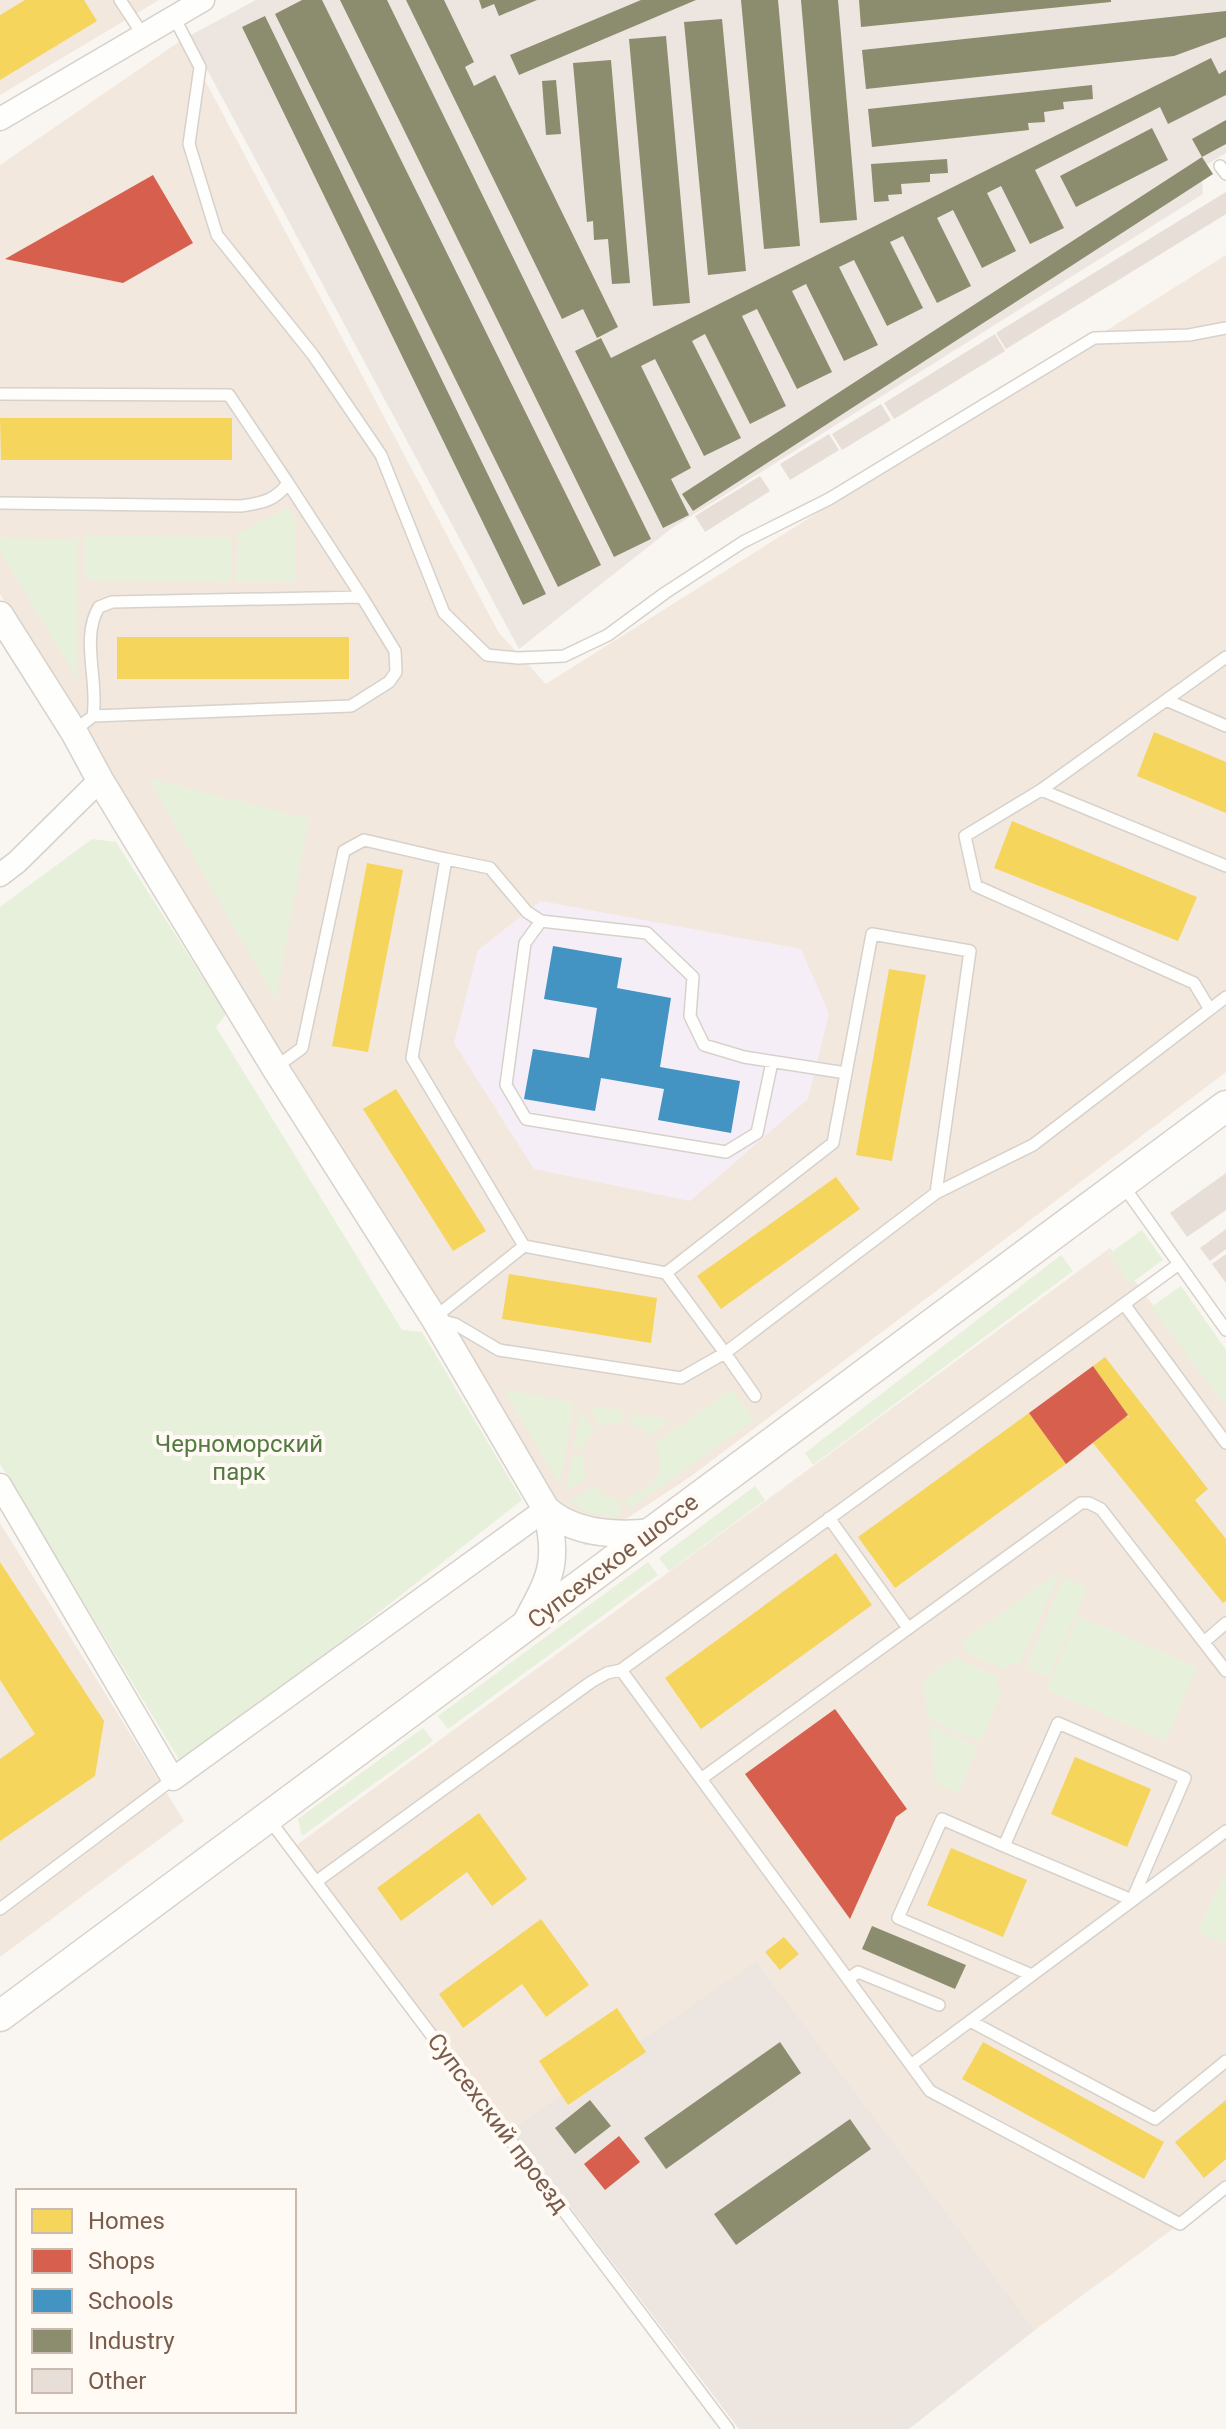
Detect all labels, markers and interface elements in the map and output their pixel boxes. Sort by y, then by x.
park label: Черноморский парк [155,1430,323,1486]
street label: Супсехское шоссе [522,1488,704,1634]
street label: Супсехский проезд [421,2028,575,2218]
legend [16,2189,296,2413]
text: Homes [88,2207,165,2235]
text: Shops [88,2247,155,2275]
text: Schools [88,2287,174,2315]
text: Industry [88,2327,175,2355]
text: Other [88,2367,146,2395]

